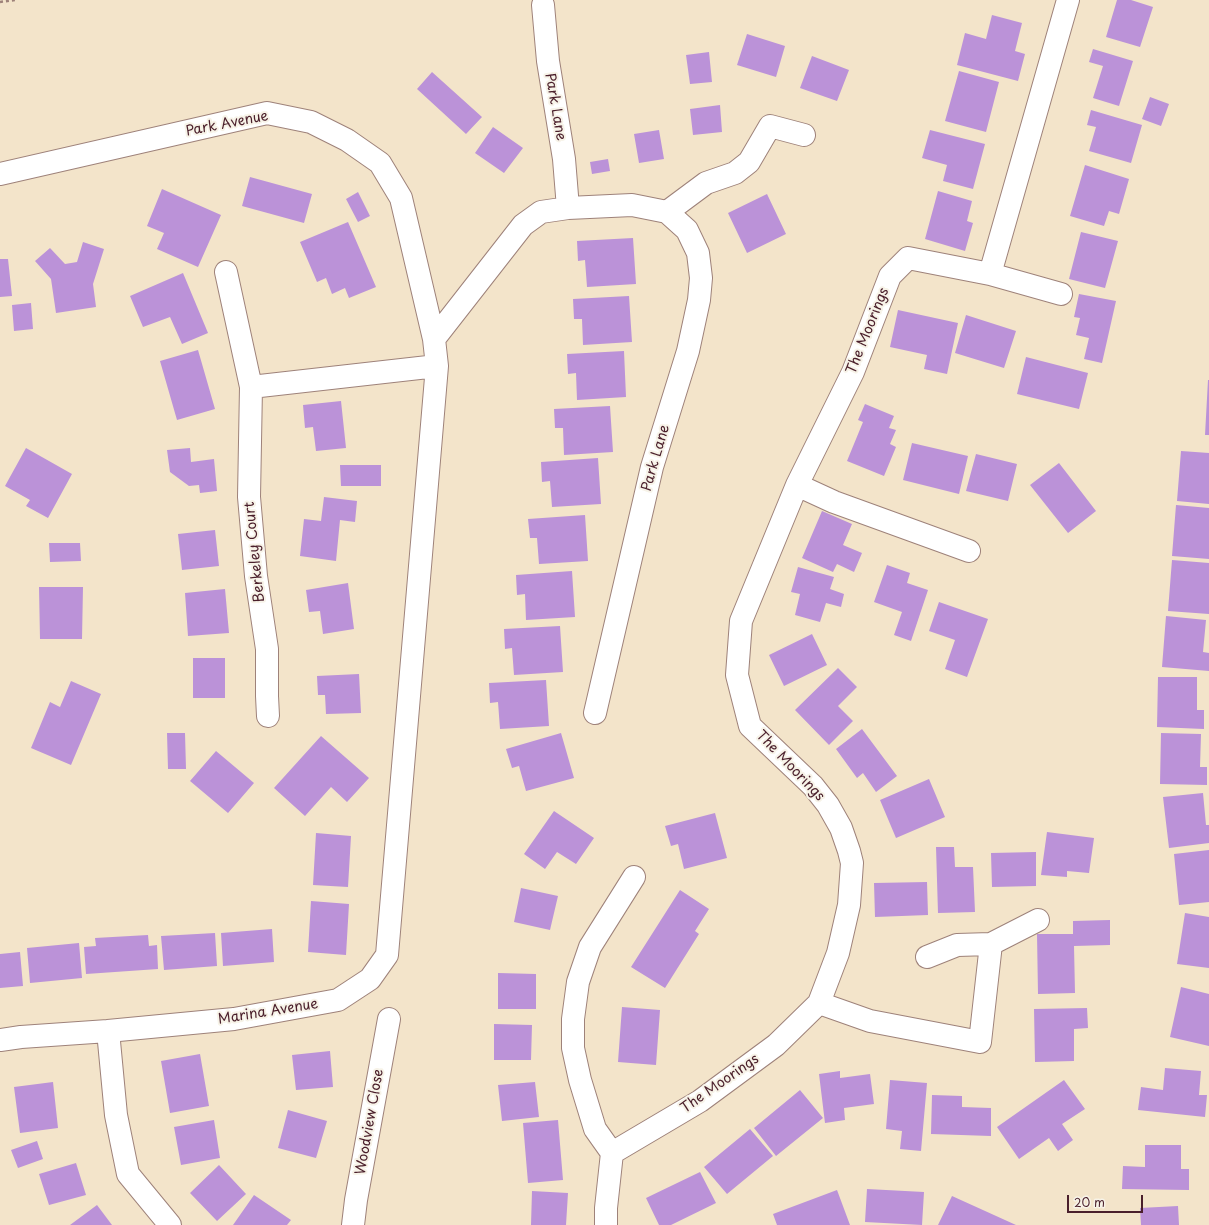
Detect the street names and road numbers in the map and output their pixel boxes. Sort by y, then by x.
street label: Park Lane [541,72,569,142]
street label: Park Avenue [184,108,270,140]
street label: The Moorings [843,285,893,377]
street label: Park Lane [639,423,673,493]
street label: Berkeley Court [241,501,269,603]
street label: The Moorings [752,727,828,805]
street label: Marina Avenue [217,996,319,1028]
street label: The Moorings [678,1051,762,1117]
street label: Woodview Close [352,1068,388,1176]

